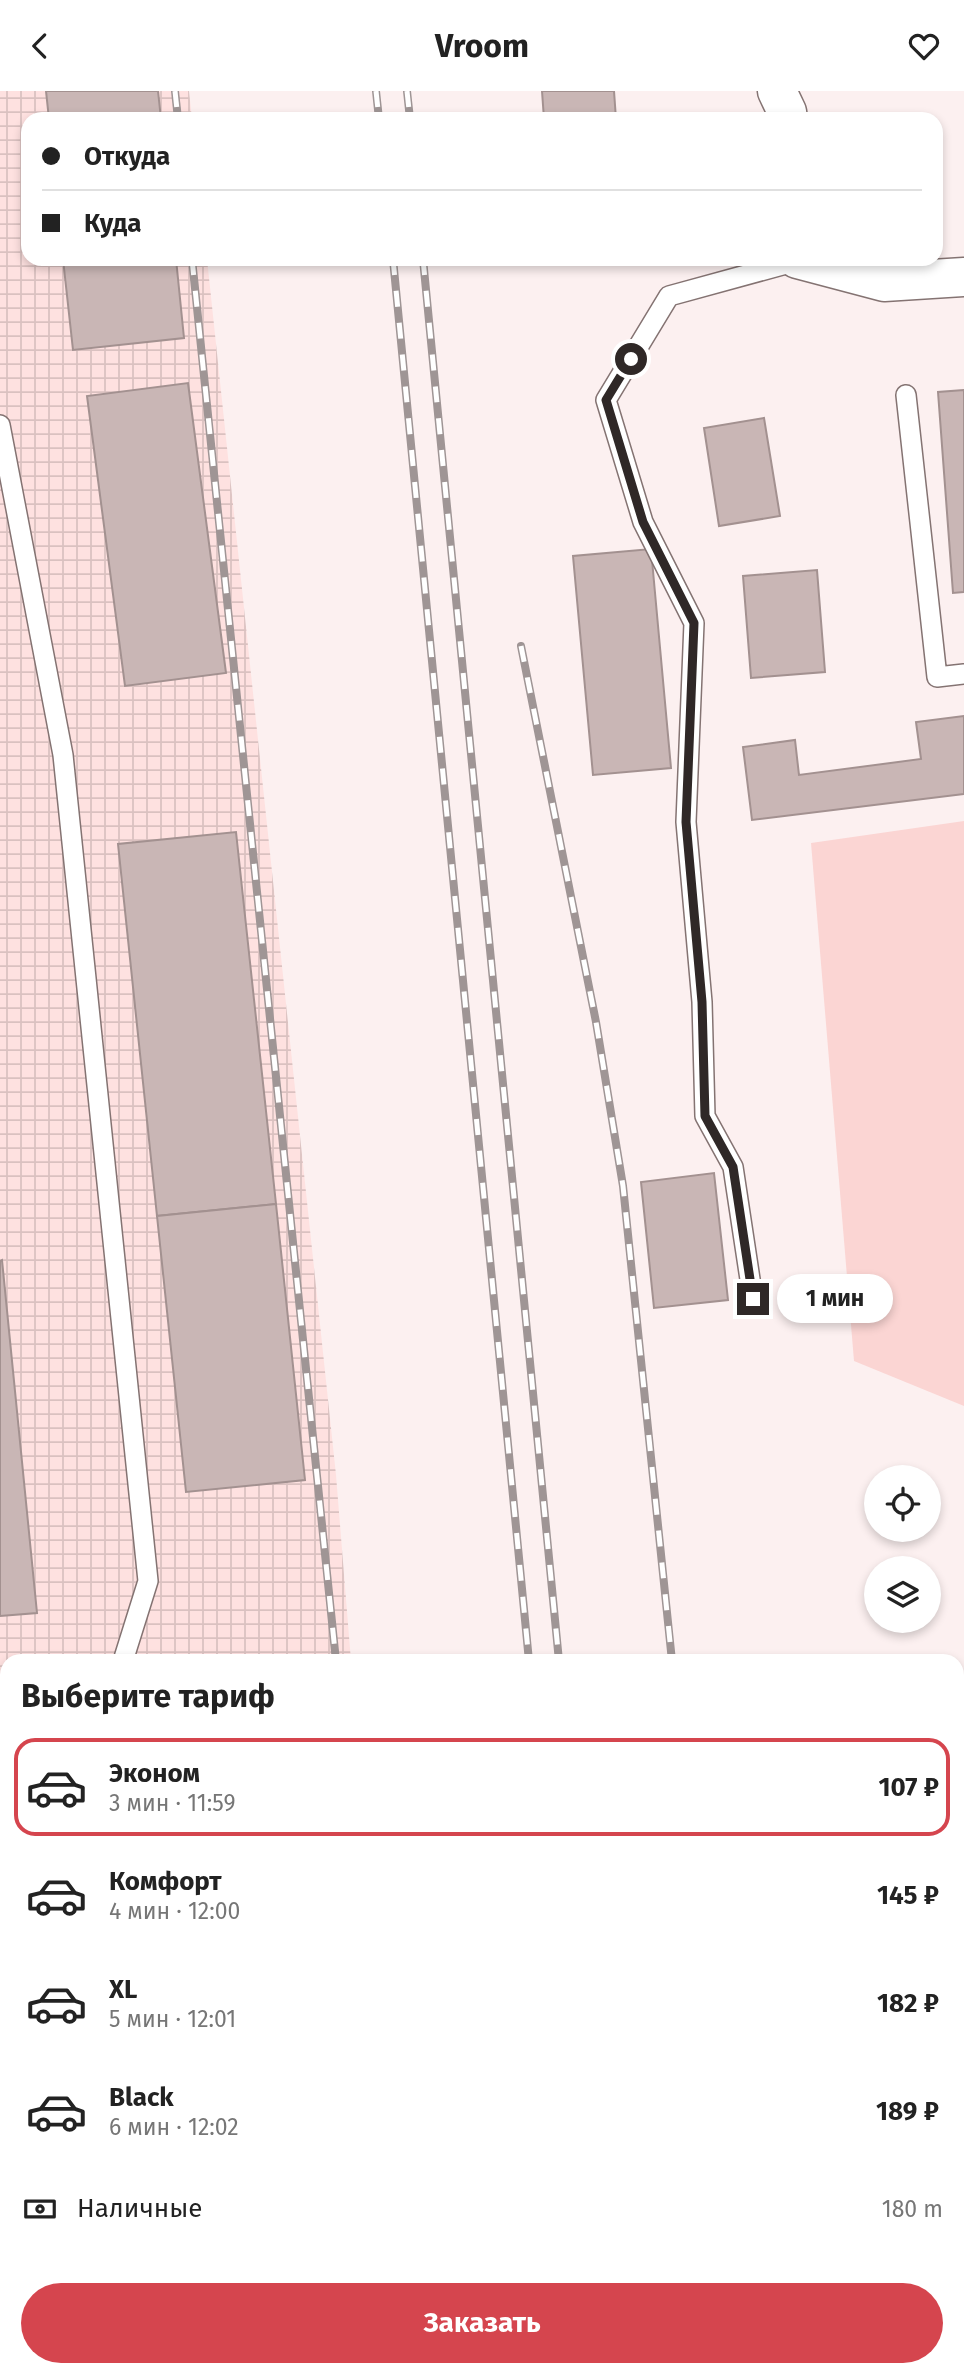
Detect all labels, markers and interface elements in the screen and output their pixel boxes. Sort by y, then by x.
icon: back [21,27,59,65]
text: Vroom [435,27,529,65]
icon: heart [905,27,943,65]
text: Откуда [84,141,170,172]
text: Куда [84,208,142,239]
route start [615,343,647,375]
callout: 1 мин [778,1275,893,1323]
route end [737,1283,769,1315]
text: 1 мин [806,1284,864,1312]
map controls [864,1465,941,1633]
button: locate [864,1465,941,1542]
button: layers [864,1556,941,1633]
text: Выберите тариф [21,1677,275,1715]
icon: car [25,1756,88,1819]
text: Эконом [109,1758,200,1789]
text: 107 ₽ [878,1772,939,1803]
text: 3 мин · 11:59 [109,1789,236,1817]
icon: car [25,1864,88,1927]
text: Комфорт [109,1866,222,1897]
text: 145 ₽ [877,1880,939,1911]
text: 4 мин · 12:00 [109,1897,240,1925]
icon: car [25,1972,88,2035]
text: XL [109,1974,137,2005]
text: 182 ₽ [877,1988,939,2019]
text: 5 мин · 12:01 [109,2005,236,2033]
icon: car [25,2080,88,2143]
text: Black [109,2082,174,2113]
text: 189 ₽ [876,2096,939,2127]
text: 6 мин · 12:02 [109,2113,239,2141]
icon: cash [21,2190,59,2228]
text: Наличные [77,2193,202,2224]
text: 180 m [882,2195,943,2223]
button: Заказать [21,2283,943,2363]

